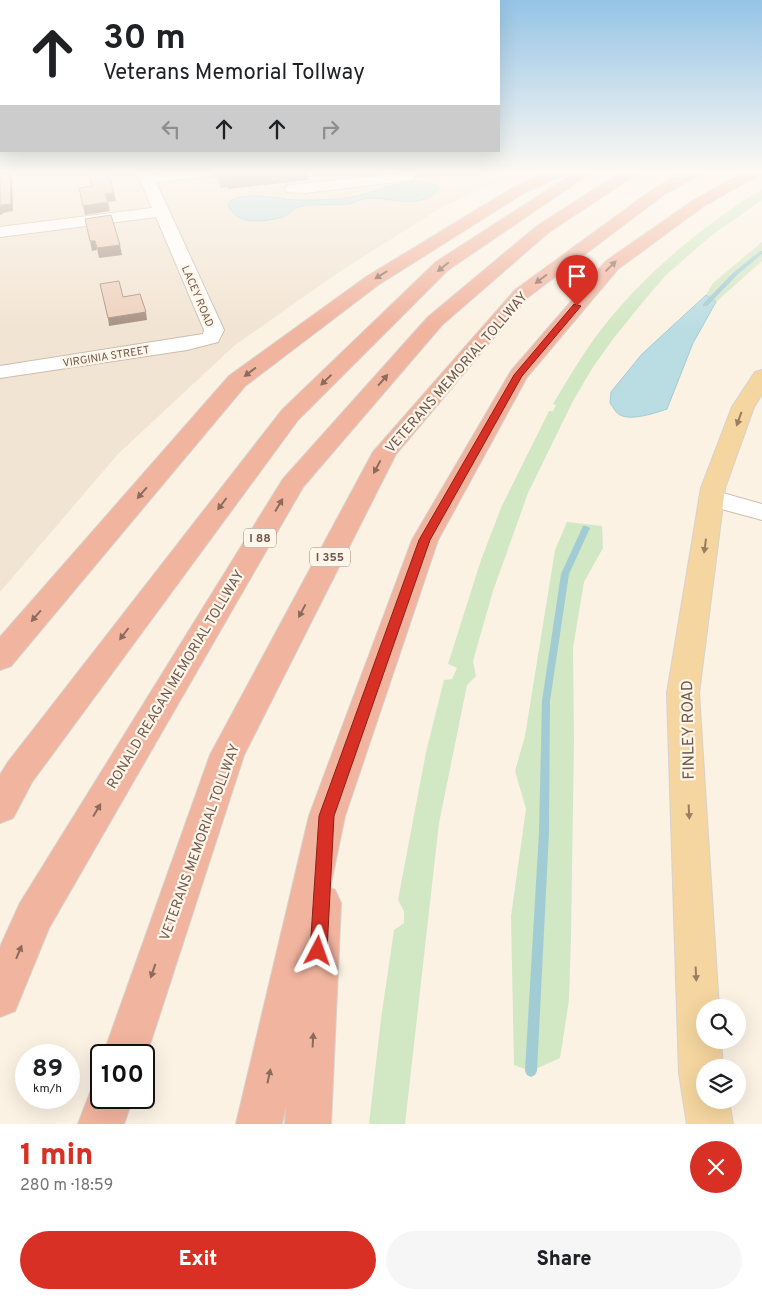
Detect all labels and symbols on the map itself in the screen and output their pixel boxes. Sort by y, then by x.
pin [556,255,598,306]
one-way arrow [605,260,617,272]
one-way arrow [436,261,449,272]
street label: LACEY ROAD [178,263,216,329]
one-way arrow [374,271,387,280]
one-way arrow [535,274,548,285]
street label: VETERANS MEMORIAL TOLLWAY [382,289,532,457]
street label: VIRGINIA STREET [62,343,151,371]
one-way arrow [243,367,257,377]
one-way arrow [320,374,332,386]
one-way arrow [377,375,389,387]
one-way arrow [735,412,743,427]
one-way arrow [373,460,381,474]
one-way arrow [136,486,147,499]
one-way arrow [217,497,227,511]
one-way arrow [275,498,284,511]
road number: I 88 [244,528,276,548]
one-way arrow [701,538,709,554]
road number: I 355 [310,548,350,566]
street label: RONALD REAGAN MEMORIAL TOLLWAY [104,567,249,792]
one-way arrow [298,604,306,618]
one-way arrow [31,610,42,622]
one-way arrow [119,627,129,641]
street label: FINLEY ROAD [678,680,700,780]
street label: VETERANS MEMORIAL TOLLWAY [157,742,244,943]
one-way arrow [93,803,102,816]
one-way arrow [685,804,693,820]
position arrow [291,924,343,976]
one-way arrow [15,944,23,959]
one-way arrow [149,963,157,978]
one-way arrow [693,966,701,982]
one-way arrow [309,1032,317,1048]
speed limit sign: 100 [90,1044,155,1109]
one-way arrow [266,1068,274,1084]

